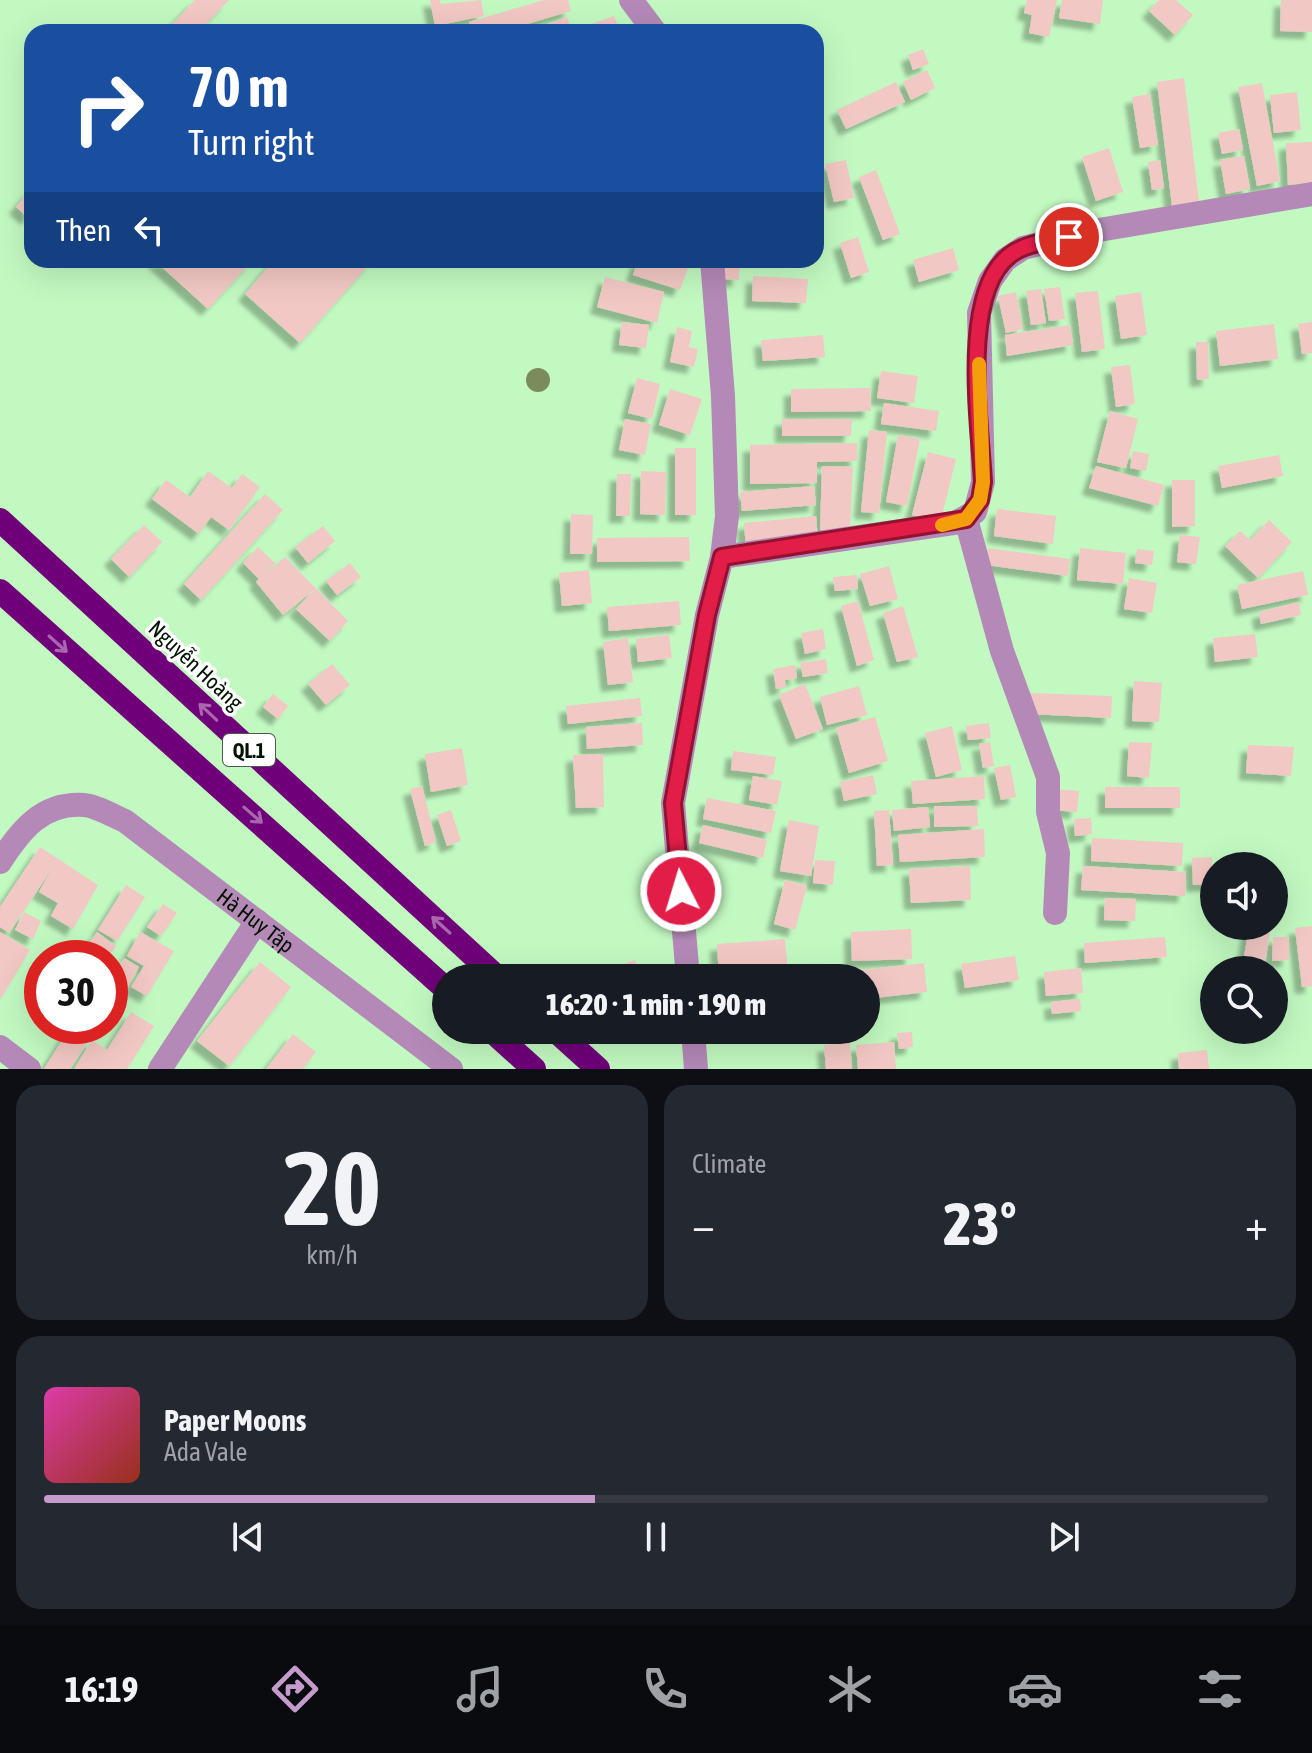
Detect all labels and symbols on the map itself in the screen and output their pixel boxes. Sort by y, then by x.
pin [1035,203,1103,271]
street label: Nguyễn Hoàng [144,615,249,715]
one-way arrow [47,634,67,652]
one-way arrow [198,702,218,721]
road number: QL.1 [223,734,275,766]
one-way arrow [242,806,262,824]
position arrow [639,849,723,933]
street label: Hà Huy Tập [212,883,300,958]
one-way arrow [431,916,451,935]
speed limit sign: 30 [24,940,128,1044]

